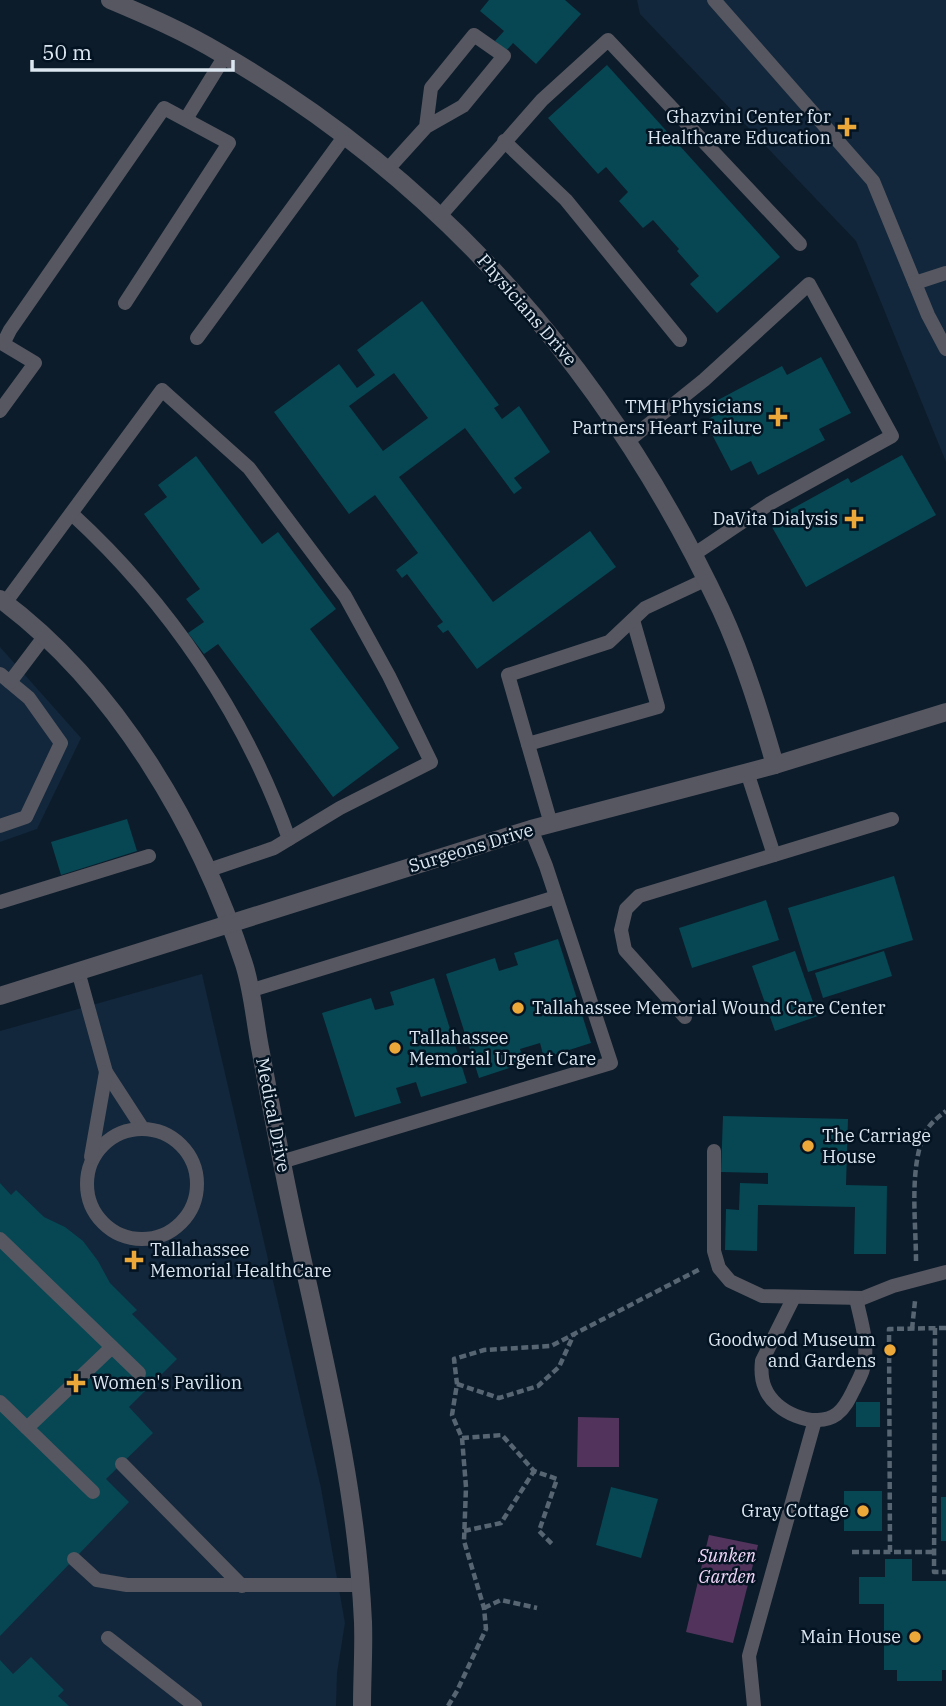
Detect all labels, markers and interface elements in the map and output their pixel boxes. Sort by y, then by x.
scale bar [32,28,233,72]
text: 50 m [42,38,92,66]
place label: Ghazvini Center for Healthcare Education [647,105,831,149]
marker: Ghazvini Center for Healthcare Education [837,117,857,137]
street label: Physicians Drive [472,249,582,370]
place label: TMH Physicians Partners Heart Failure [572,395,762,439]
marker: TMH Physicians Partners Heart Failure [768,407,788,427]
place label: DaVita Dialysis [713,507,838,530]
marker: DaVita Dialysis [844,509,864,529]
street label: Surgeons Drive [406,818,536,877]
place label: Tallahassee Memorial Wound Care Center [532,996,885,1019]
marker: Tallahassee Memorial Wound Care Center [510,1000,526,1016]
place label: Tallahassee Memorial Urgent Care [409,1026,596,1070]
marker: Tallahassee Memorial Urgent Care [387,1040,403,1056]
street label: Medical Drive [251,1056,296,1174]
place label: The Carriage House [822,1124,931,1168]
marker: The Carriage House [800,1138,816,1154]
place label: Tallahassee Memorial HealthCare [150,1238,331,1282]
marker: Tallahassee Memorial HealthCare [124,1250,144,1270]
place label: Goodwood Museum and Gardens [708,1328,876,1372]
marker: Goodwood Museum and Gardens [882,1342,898,1358]
place label: Women's Pavilion [92,1371,242,1394]
marker: Women's Pavilion [66,1373,86,1393]
place label: Gray Cottage [741,1499,849,1522]
marker: Gray Cottage [855,1503,871,1519]
park label: Sunken Garden [697,1544,757,1588]
place label: Main House [800,1625,901,1648]
marker: Main House [907,1629,923,1645]

